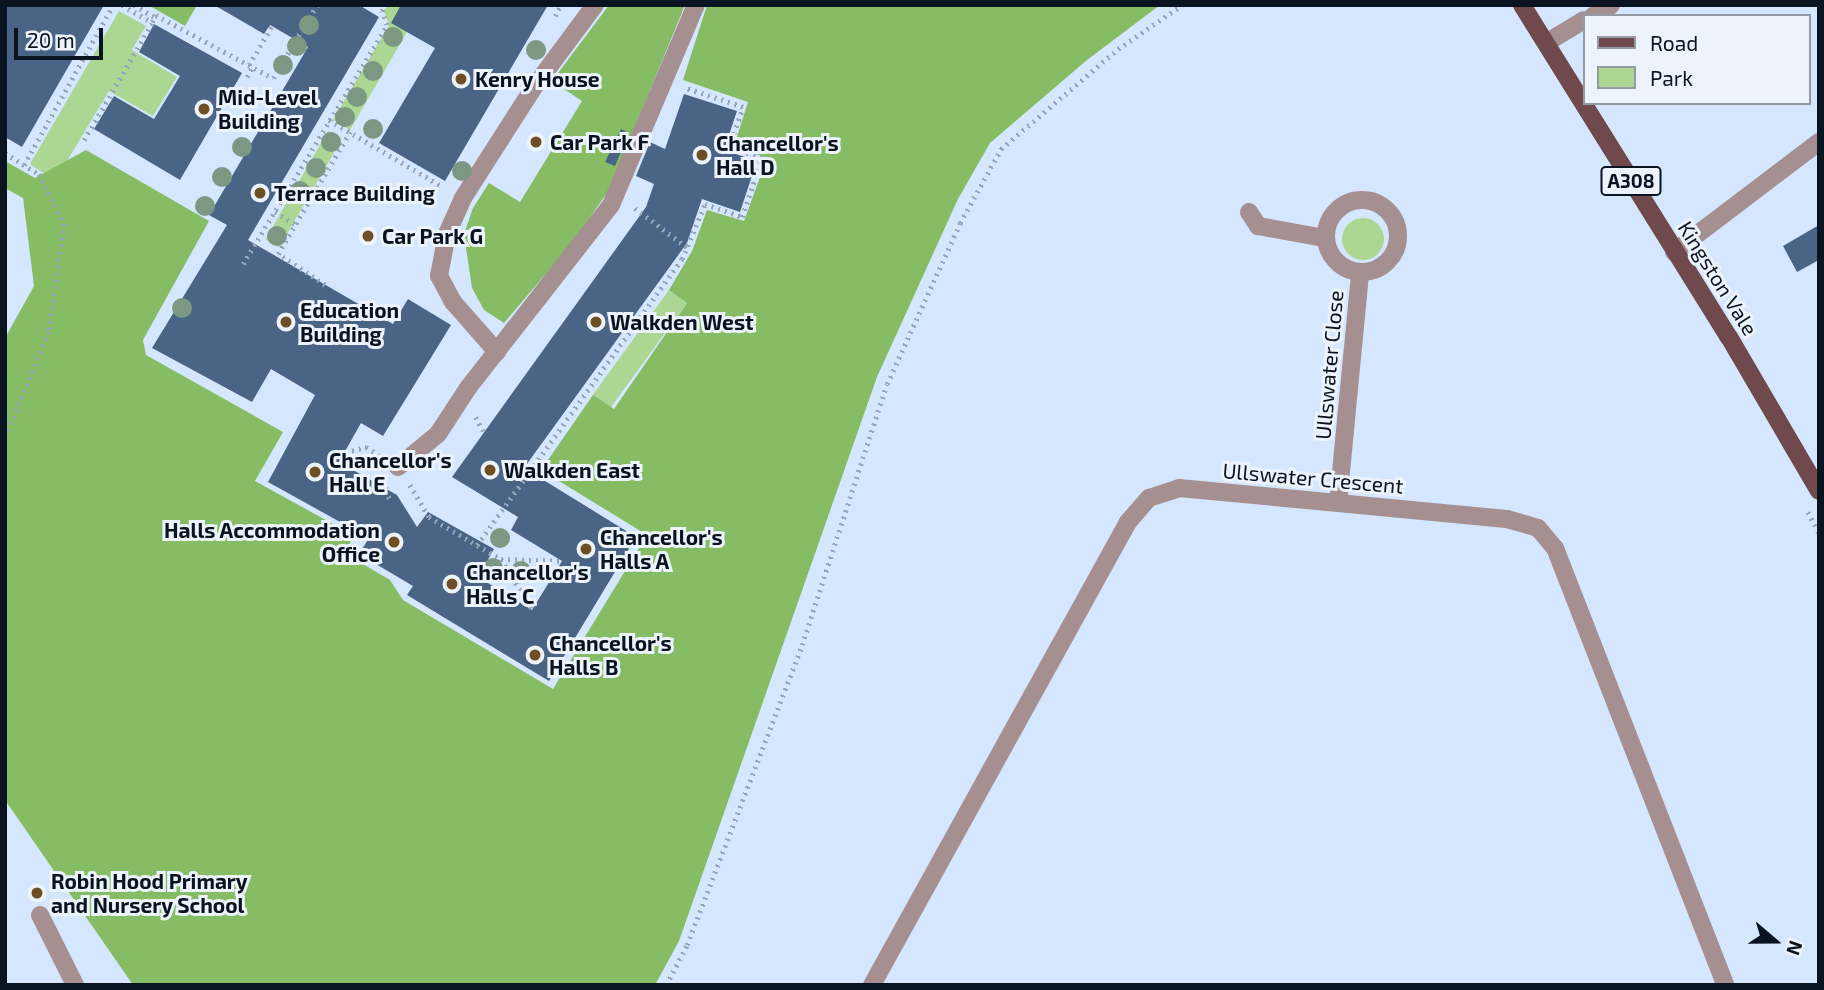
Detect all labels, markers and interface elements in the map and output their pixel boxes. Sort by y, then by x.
scale bar [18,14,107,58]
legend [1582,14,1810,105]
text: 20 m [27,27,75,52]
text: Road [1650,30,1698,55]
text: Park [1650,65,1693,90]
place label: Kenry House [475,66,600,92]
marker: Kenry House [453,71,469,87]
place label: Mid-Level Building [218,84,318,134]
marker: Mid-Level Building [196,101,212,117]
place label: Car Park F [550,129,650,155]
place label: Chancellor's Hall D [716,130,839,180]
marker: Car Park F [528,134,544,150]
marker: Chancellor's Hall D [694,147,710,163]
road number: A308 [1600,166,1662,196]
place label: Terrace Building [274,180,435,206]
marker: Terrace Building [252,185,268,201]
street label: Kingston Vale [1673,216,1763,340]
place label: Car Park G [382,223,484,249]
marker: Car Park G [360,228,376,244]
street label: Ullswater Close [1310,289,1348,441]
place label: Education Building [300,297,399,347]
place label: Walkden West [610,309,754,335]
marker: Education Building [278,314,294,330]
marker: Walkden West [588,314,604,330]
place label: Chancellor's Hall E [329,447,452,497]
place label: Walkden East [504,457,640,483]
street label: Ullswater Crescent [1221,458,1405,498]
marker: Walkden East [482,462,498,478]
marker: Chancellor's Hall E [307,464,323,480]
place label: Halls Accommodation Office [164,517,380,567]
place label: Chancellor's Halls A [600,524,723,574]
marker: Halls Accommodation Office [386,534,402,550]
marker: Chancellor's Halls A [578,541,594,557]
place label: Chancellor's Halls C [466,559,589,609]
marker: Chancellor's Halls C [444,576,460,592]
place label: Chancellor's Halls B [549,630,672,680]
marker: Chancellor's Halls B [527,647,543,663]
place label: Robin Hood Primary and Nursery School [51,868,248,918]
marker: Robin Hood Primary and Nursery School [29,885,45,901]
north arrow [1740,906,1810,976]
text: N [1782,938,1808,959]

